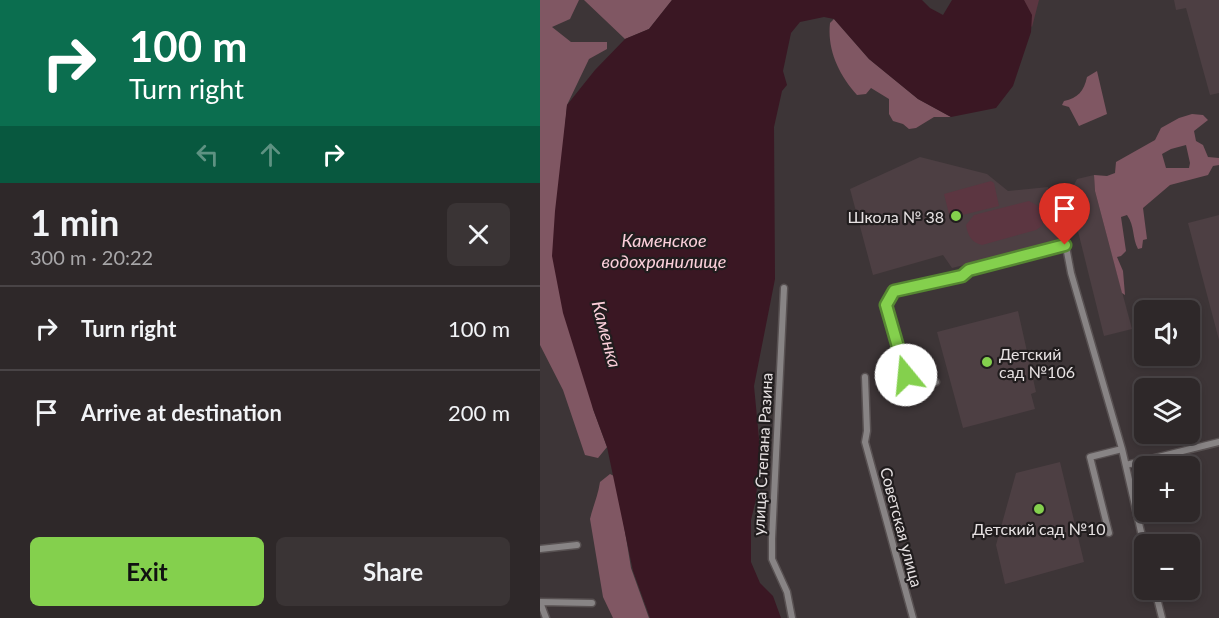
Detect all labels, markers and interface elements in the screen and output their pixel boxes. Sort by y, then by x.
text: 100 m [129,21,247,71]
icon: right [30,24,108,102]
text: Turn right [129,72,244,105]
icon: left [191,138,224,171]
icon: ahead [254,138,287,171]
icon: right [317,138,350,171]
pin [1039,183,1090,245]
icon: arrive [1048,192,1081,225]
text: 1 min [30,200,119,244]
button: close [447,203,510,266]
place label: Школа № 38 [848,207,944,226]
marker: Школа № 38 [949,209,963,223]
water label: Каменское водохранилище [602,229,726,272]
text: 300 m · 20:22 [30,245,153,269]
water label: Каменка [588,298,626,370]
map controls [1134,300,1200,600]
button: sound [1134,300,1200,366]
icon: right [30,312,63,345]
text: Turn right [81,315,176,342]
text: 100 m [448,315,510,342]
position arrow [874,343,938,407]
place label: Детский сад №106 [999,344,1075,381]
marker: Детский сад №106 [980,355,994,369]
street label: улица Степана Разина [748,372,776,536]
button: layers [1134,378,1200,444]
icon: arrive [30,396,63,429]
text: Arrive at destination [81,399,282,426]
text: 200 m [448,399,510,426]
button: + [1134,456,1200,522]
street label: Советская улица [877,465,927,589]
marker: Детский сад №10 [1032,502,1046,516]
place label: Детский сад №10 [972,519,1106,538]
button: − [1134,534,1200,600]
button: Exit [30,537,264,606]
button: Share [276,537,510,606]

